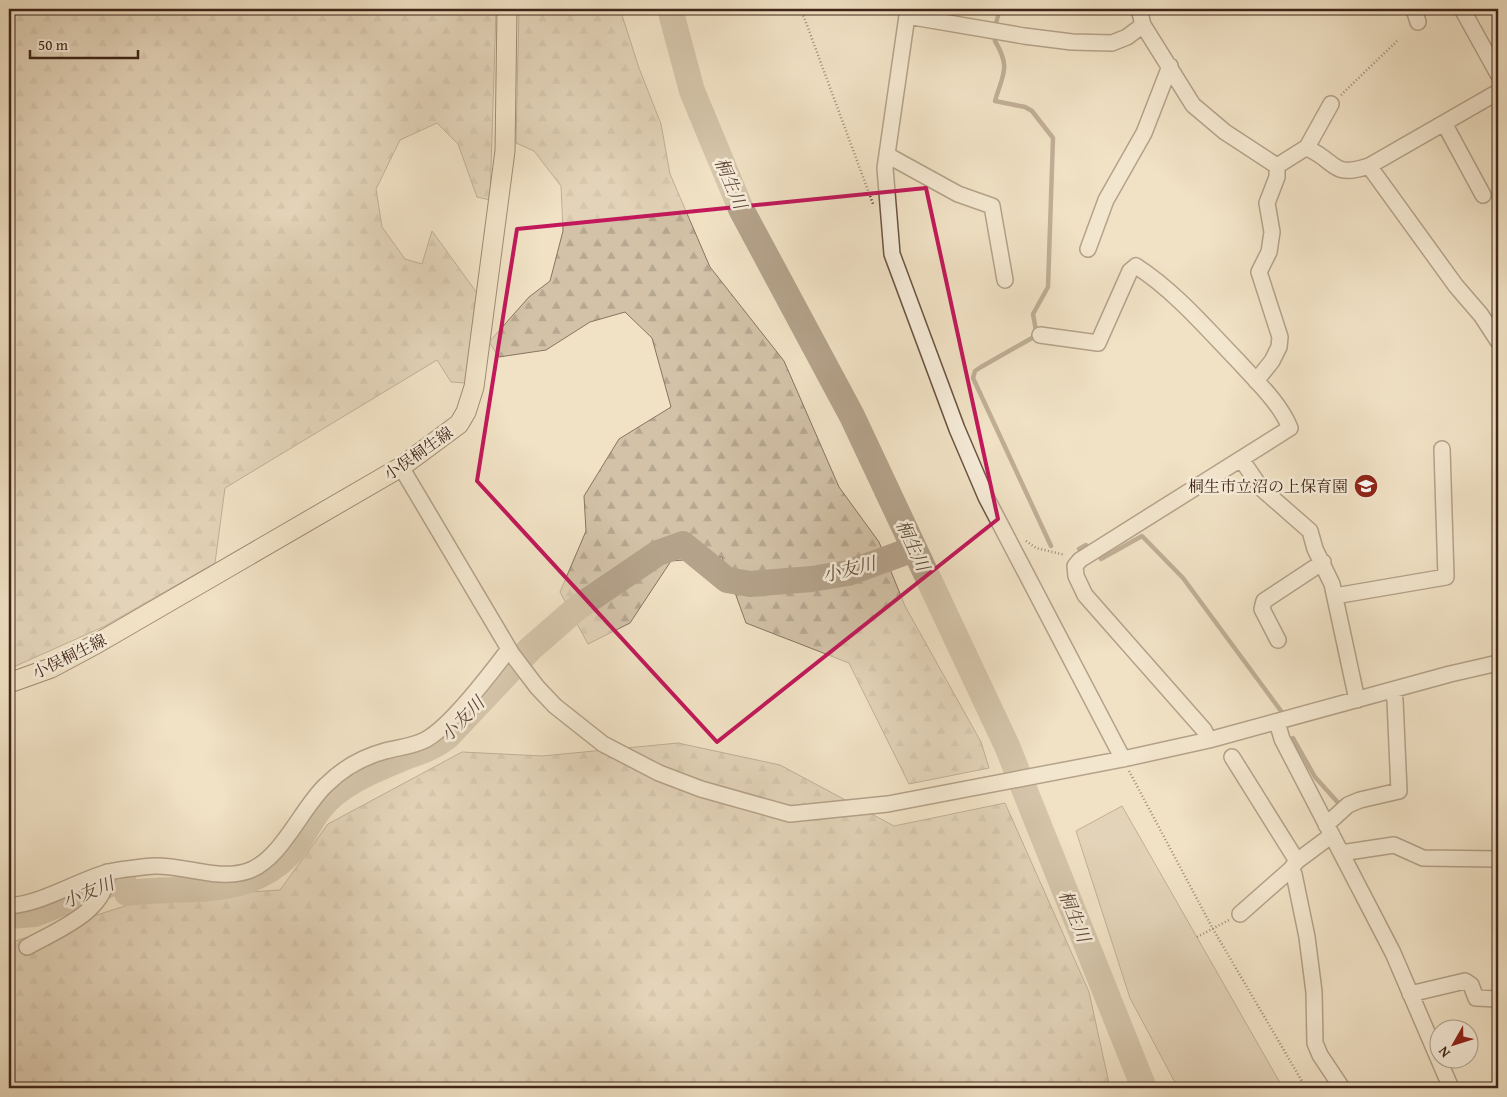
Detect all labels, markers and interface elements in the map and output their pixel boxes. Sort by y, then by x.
scale bar [30,28,138,60]
text: 50 m [38,34,69,55]
water label: 桐生川 [708,153,755,215]
street label: 小俣桐生線 [378,420,458,486]
school or university icon: 桐生市立沼の上保育園 [1353,473,1379,499]
place label: 桐生市立沼の上保育園 [1188,474,1348,498]
water label: 桐生川 [889,515,937,577]
water label: 小友川 [820,549,880,589]
street label: 小俣桐生線 [28,628,110,684]
water label: 小友川 [434,689,492,748]
water label: 小友川 [58,869,120,915]
water label: 桐生川 [1052,886,1098,948]
north arrow [1430,1020,1480,1070]
text: N [1433,1042,1455,1062]

